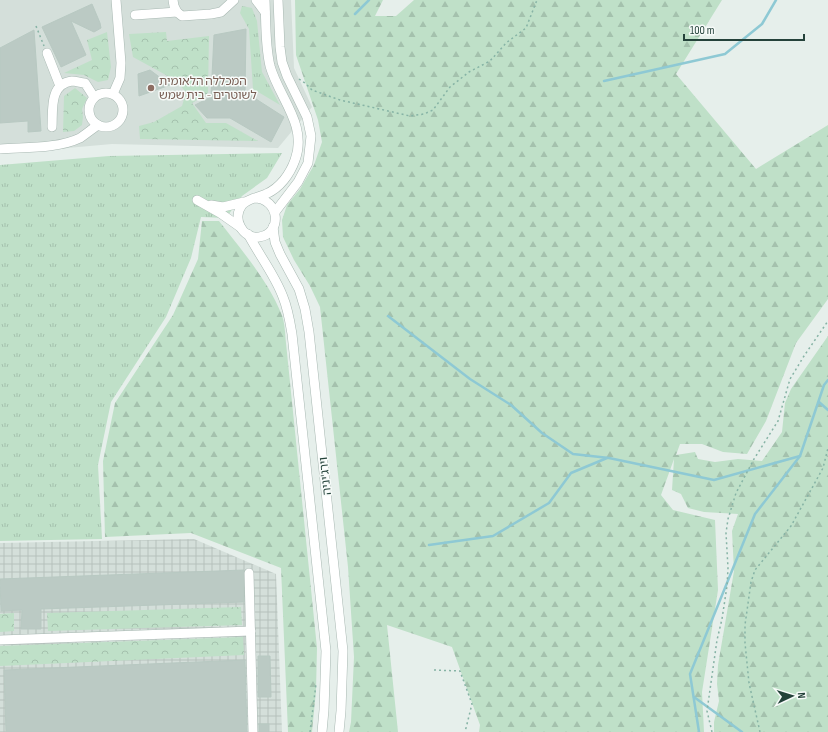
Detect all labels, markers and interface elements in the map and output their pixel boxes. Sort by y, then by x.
scale bar [684,16,804,42]
text: 100 m [690,23,715,38]
place label: המכללה הלאומית לשוטרים - בית שמש [159,74,257,103]
marker: המכללה הלאומית לשוטרים - בית שמש [146,83,156,93]
street label: וירג'יניה [316,456,335,496]
north arrow [772,676,812,716]
text: N [795,692,808,699]

